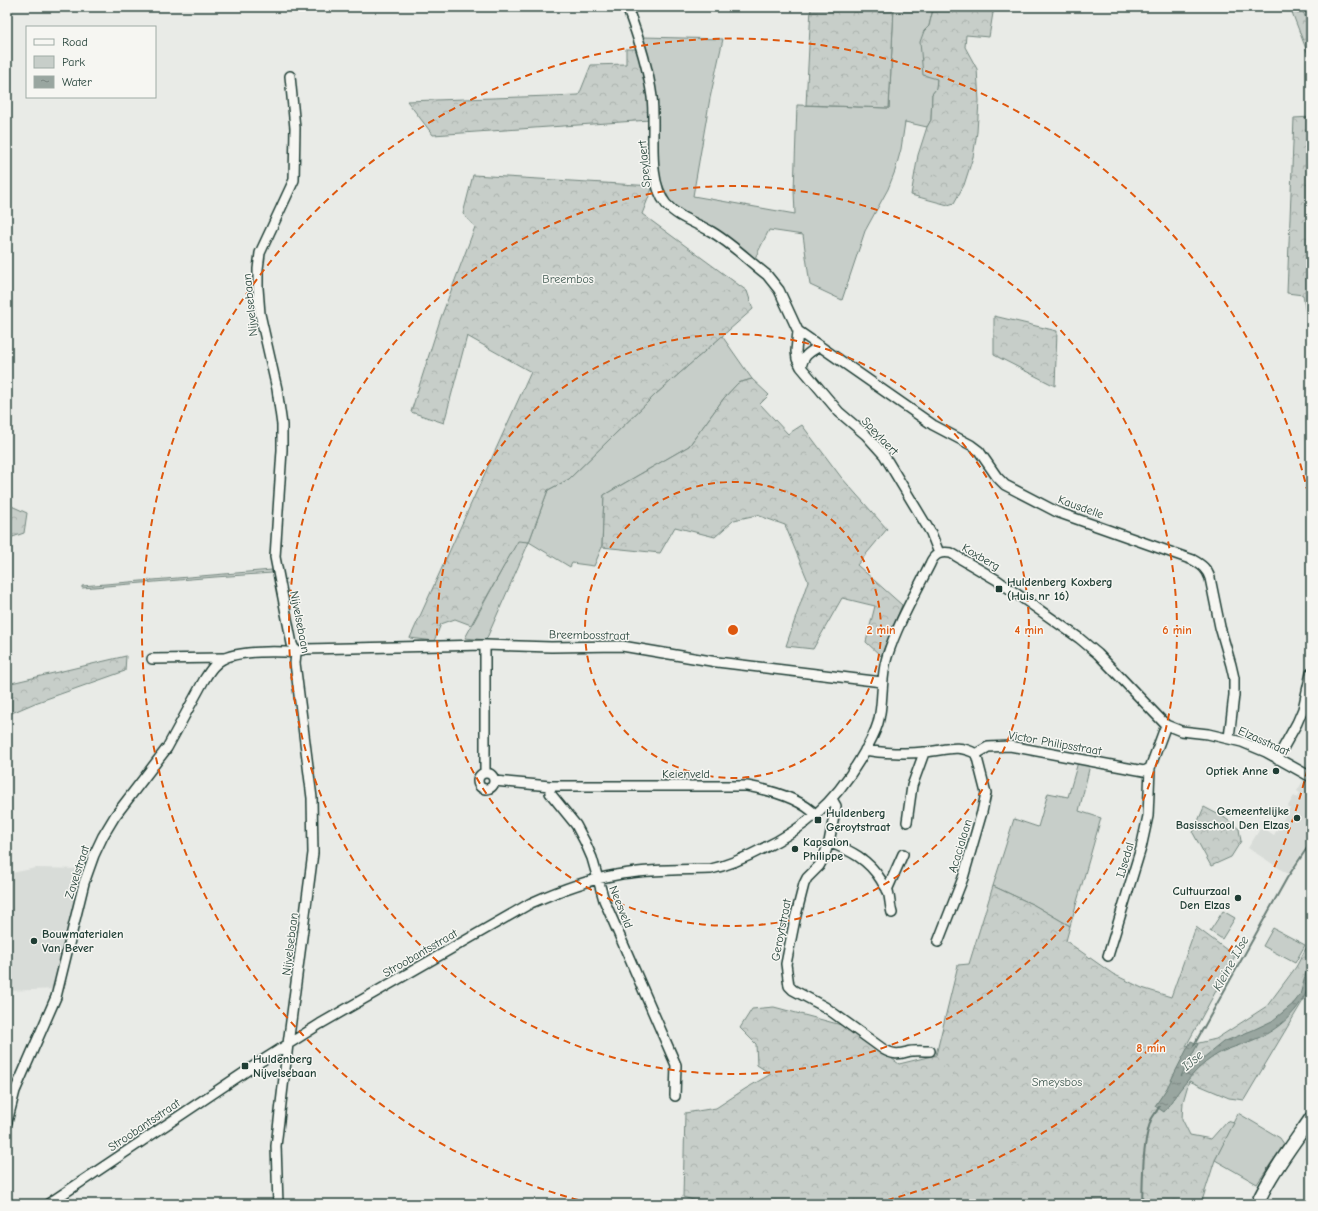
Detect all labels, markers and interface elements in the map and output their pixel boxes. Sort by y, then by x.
legend [26,26,156,98]
text: Road [62,35,88,49]
text: Park [62,55,85,69]
text: Water [62,75,92,89]
street label: Speylaert [635,139,653,188]
park label: Breembos [542,272,594,286]
street label: Nijvelsebaan [240,273,260,337]
street label: Speylaert [859,414,902,459]
street label: Kausdelle [1056,492,1106,522]
street label: Koxberg [959,541,1003,573]
place label: Huldenberg Koxberg (Huis nr 16) [1007,575,1113,603]
marker: Huldenberg Koxberg (Huis nr 16) [994,584,1004,594]
street label: Nijvelsebaan [287,590,313,654]
centre of rings [726,623,740,637]
text: 2 min [866,623,896,637]
text: 4 min [1015,623,1043,637]
text: 6 min [1162,623,1192,637]
street label: Breembosstraat [549,627,630,643]
street label: Elzasstraat [1236,723,1292,759]
street label: Victor Philipsstraat [1007,728,1103,758]
place label: Optiek Anne [1206,764,1268,778]
marker: Optiek Anne [1271,766,1281,776]
street label: Keienveld [662,767,710,781]
place label: Gemeentelijke Basisschool Den Elzas [1176,804,1289,832]
place label: Huldenberg Geroytstraat [826,806,891,834]
marker: Gemeentelijke Basisschool Den Elzas [1292,813,1302,823]
marker: Huldenberg Geroytstraat [813,815,823,825]
street label: Acacialaan [945,818,975,874]
place label: Kapsalon Philippe [803,835,849,863]
street label: IJsedal [1113,841,1137,879]
street label: Zavelstraat [62,843,92,900]
marker: Kapsalon Philippe [790,844,800,854]
street label: Neesveld [606,884,636,930]
place label: Cultuurzaal Den Elzas [1173,884,1230,912]
marker: Cultuurzaal Den Elzas [1233,893,1243,903]
street label: Geroytstraat [768,897,794,962]
street label: Nijvelsebaan [279,912,301,976]
street label: Stroobantsstraat [380,926,460,980]
place label: Bouwmaterialen Van Bever [42,927,123,955]
water label: Kleine IJse [1209,933,1252,993]
marker: Bouwmaterialen Van Bever [29,936,39,946]
text: 8 min [1136,1041,1166,1055]
water label: IJse [1178,1047,1206,1074]
place label: Huldenberg Nijvelsebaan [253,1052,317,1080]
marker: Huldenberg Nijvelsebaan [240,1061,250,1071]
park label: Smeysbos [1032,1075,1082,1089]
street label: Stroobantsstraat [105,1095,183,1154]

